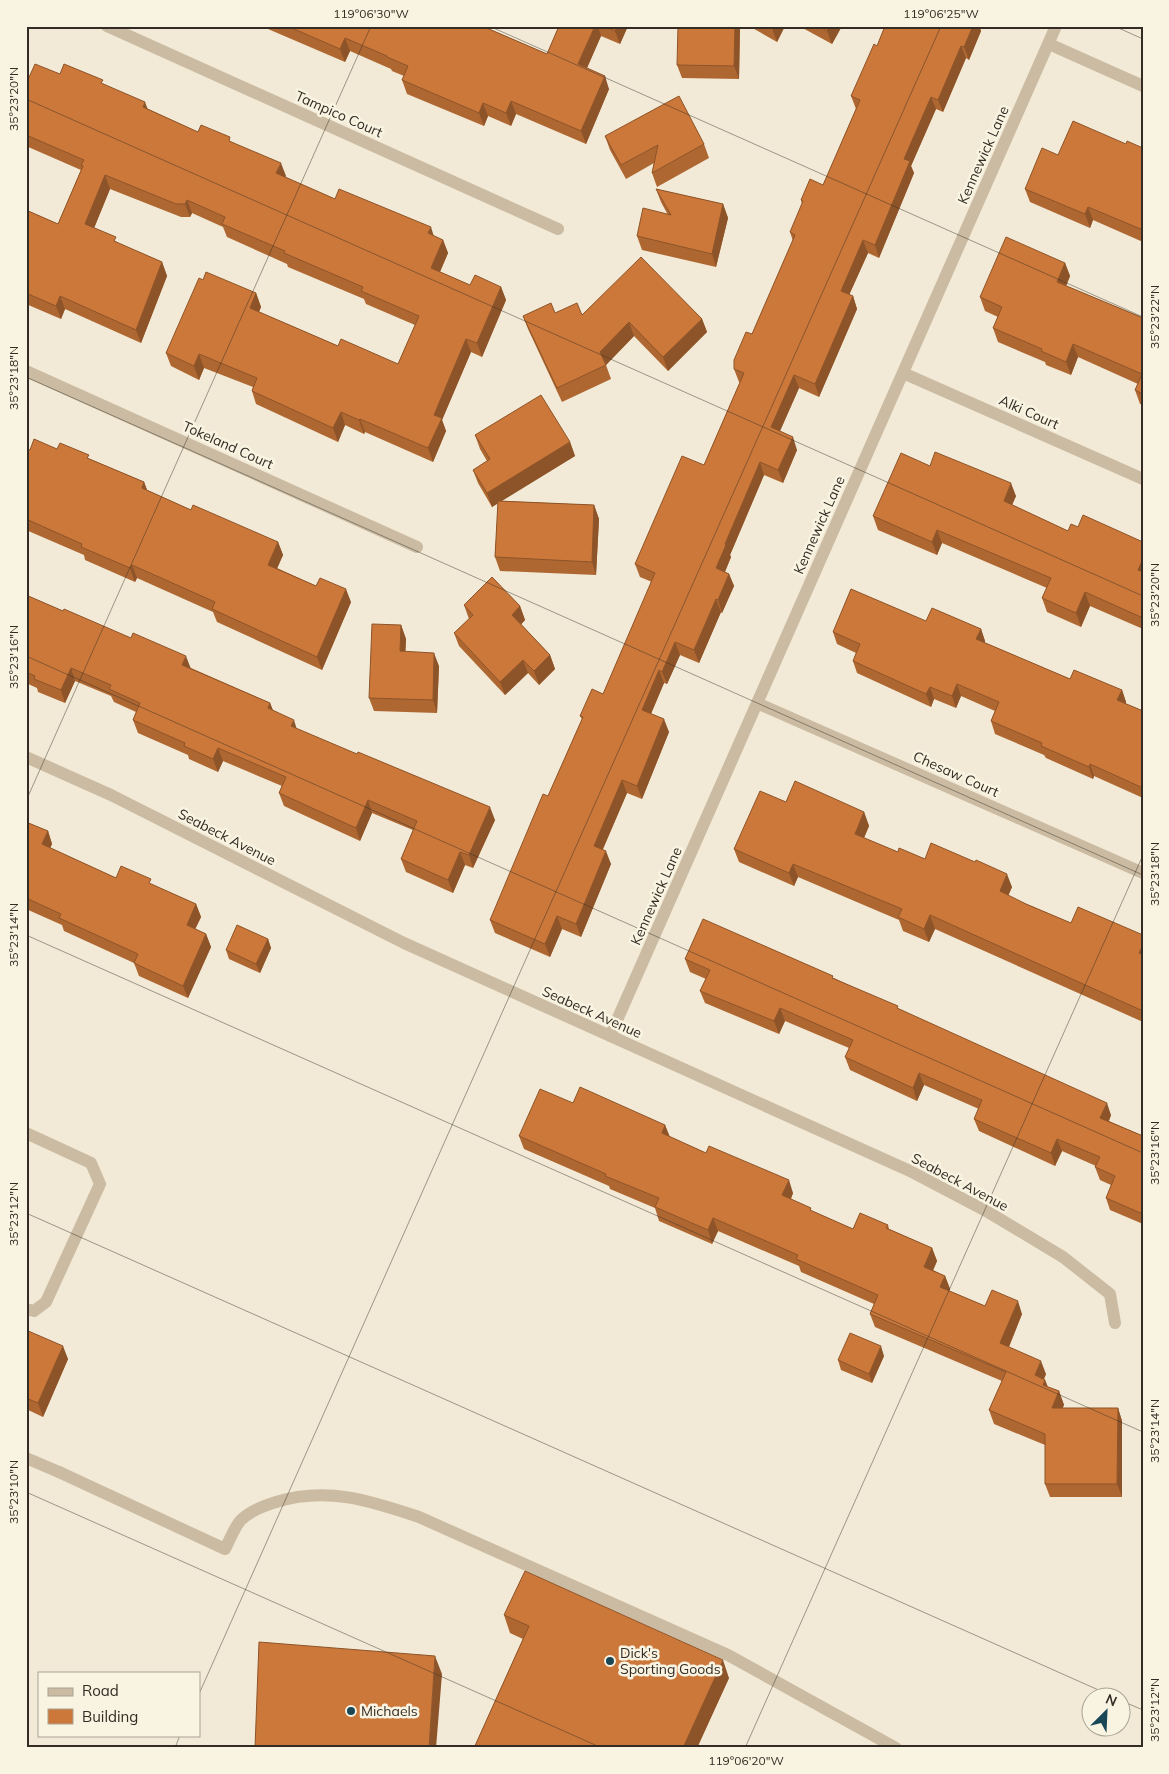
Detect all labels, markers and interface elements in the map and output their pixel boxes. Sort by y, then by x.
text: 119°06'30"W [333,6,409,21]
text: 119°06'25"W [903,6,979,21]
text: 35°23'20"N [6,67,21,131]
street label: Tampico Court [293,87,386,141]
street label: Kennewick Lane [953,103,1013,207]
text: 35°23'22"N [1147,285,1162,349]
text: 35°23'18"N [6,346,21,410]
street label: Alki Court [996,391,1062,433]
street label: Tokeland Court [180,417,276,473]
street label: Kennewick Lane [789,473,849,577]
text: 35°23'20"N [1147,563,1162,627]
text: 35°23'16"N [6,625,21,689]
street label: Chesaw Court [910,747,1002,801]
street label: Seabeck Avenue [175,805,279,869]
text: 35°23'18"N [1147,842,1162,906]
street label: Kennewick Lane [626,844,686,948]
text: 35°23'14"N [6,903,21,967]
street label: Seabeck Avenue [539,982,645,1042]
text: 35°23'16"N [1147,1121,1162,1185]
street label: Seabeck Avenue [908,1149,1012,1215]
text: 35°23'12"N [6,1182,21,1246]
text: 35°23'14"N [1147,1399,1162,1463]
text: 35°23'10"N [6,1460,21,1524]
place label: Dick's Sporting Goods [620,1644,721,1678]
marker: Dick's Sporting Goods [604,1655,616,1667]
legend [38,1672,200,1736]
text: 35°23'12"N [1147,1678,1162,1742]
text: Road [82,1681,119,1700]
north arrow [1082,1686,1132,1736]
text: N [1103,1690,1120,1710]
place label: Michaels [361,1702,418,1720]
marker: Michaels [345,1705,357,1717]
text: Building [82,1707,138,1726]
text: 119°06'20"W [708,1753,784,1768]

